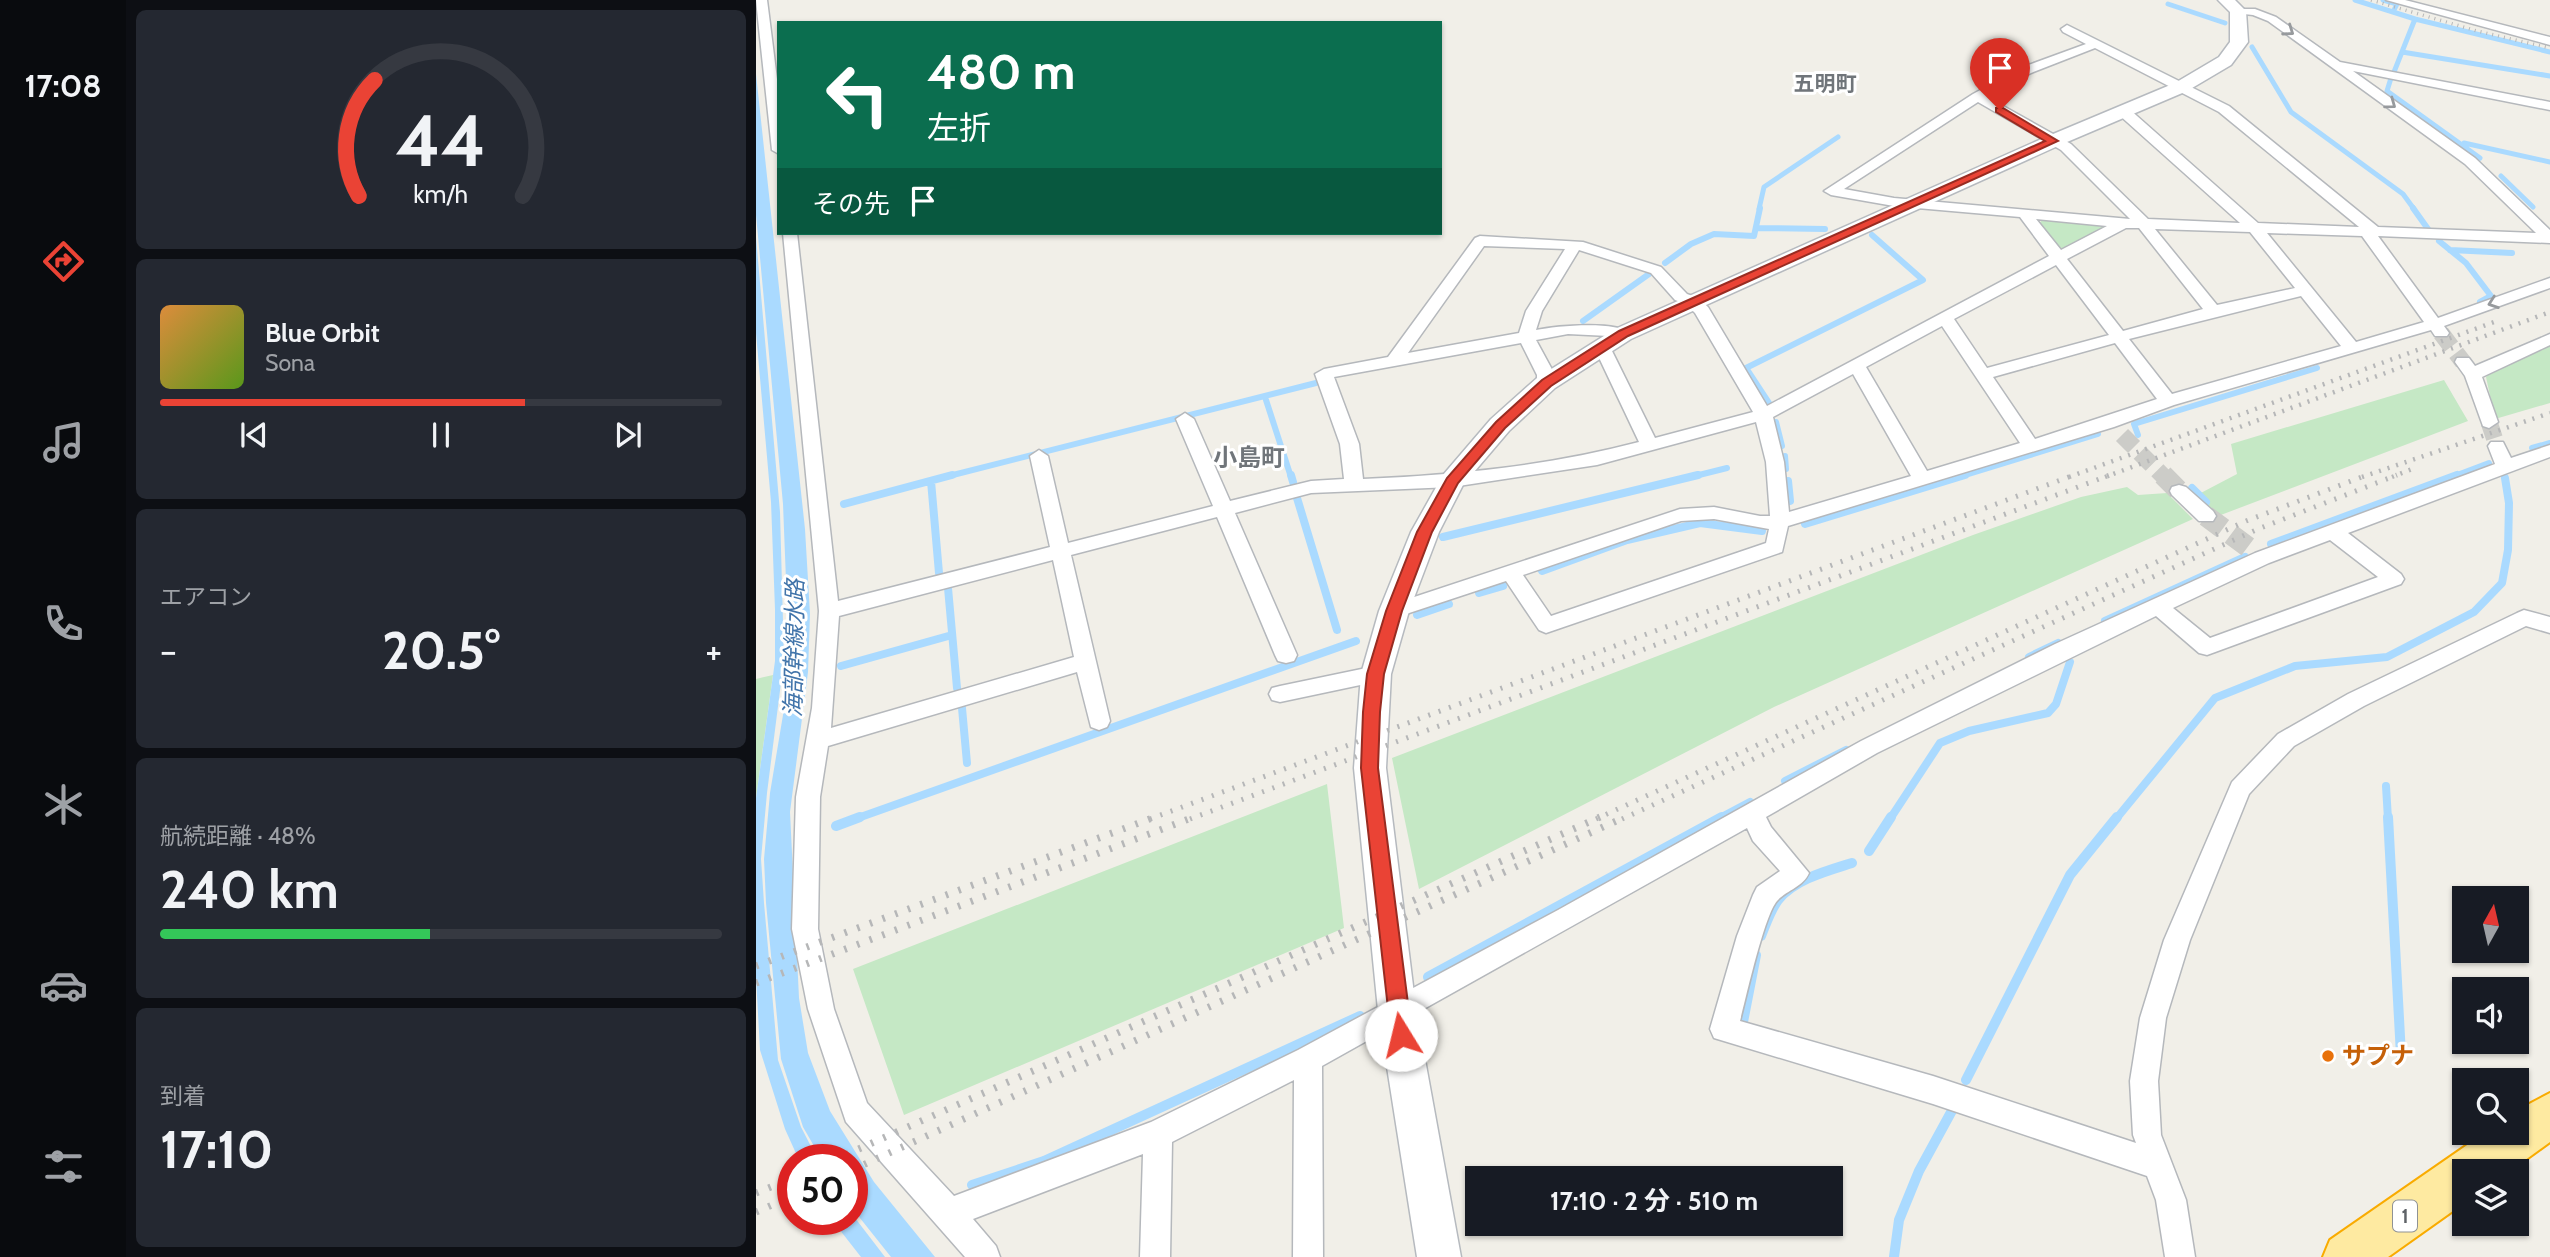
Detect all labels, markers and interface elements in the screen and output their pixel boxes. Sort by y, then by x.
one-way arrow [2281,23,2294,35]
pin [1970,38,2030,110]
text: 480 m [927,42,1075,101]
icon: left [812,49,903,140]
icon: arrive [1981,49,2019,87]
text: 17:08 [24,66,102,105]
district label: 五明町 [1794,71,1857,96]
text: 44 [396,96,486,184]
one-way arrow [2383,96,2396,108]
text: 左折 [927,108,991,147]
text: km/h [414,179,468,209]
icon: arrive [904,182,942,220]
text: その先 [812,188,890,220]
icon: directions [39,237,88,286]
one-way arrow [2487,295,2499,309]
text: Blue Orbit [265,317,380,349]
text: Sona [265,349,315,377]
icon: previous [235,416,273,454]
icon: pause [422,416,460,454]
icon: next [609,416,647,454]
icon: music [39,418,88,467]
district label: 小島町 [1213,443,1285,472]
water label: 海部幹線水路 [779,577,809,717]
text: エアコン [160,583,252,611]
icon: phone [39,599,88,648]
text: 20.5° [382,619,500,682]
text: − [160,627,177,674]
text: + [705,627,722,674]
icon: climate [39,780,88,829]
text: 航続距離 · 48% [160,822,316,850]
text: 240 km [160,858,339,921]
north arrow [2452,886,2529,962]
map controls [2452,886,2529,1236]
icon: car [39,961,88,1010]
button: sound [2452,977,2529,1054]
position arrow [1364,998,1438,1072]
place label: サプナ [2342,1041,2414,1070]
marker: サプナ [2320,1048,2336,1064]
button: search [2452,1068,2529,1145]
text: 到着 [160,1082,206,1110]
text: 17:10 [160,1118,273,1181]
icon: filters [39,1142,88,1191]
speed limit sign: 50 [777,1144,868,1235]
button: layers [2452,1159,2529,1236]
text: 17:10 · 2 分 · 510 m [1550,1185,1758,1217]
road number: 1 [2393,1200,2417,1232]

